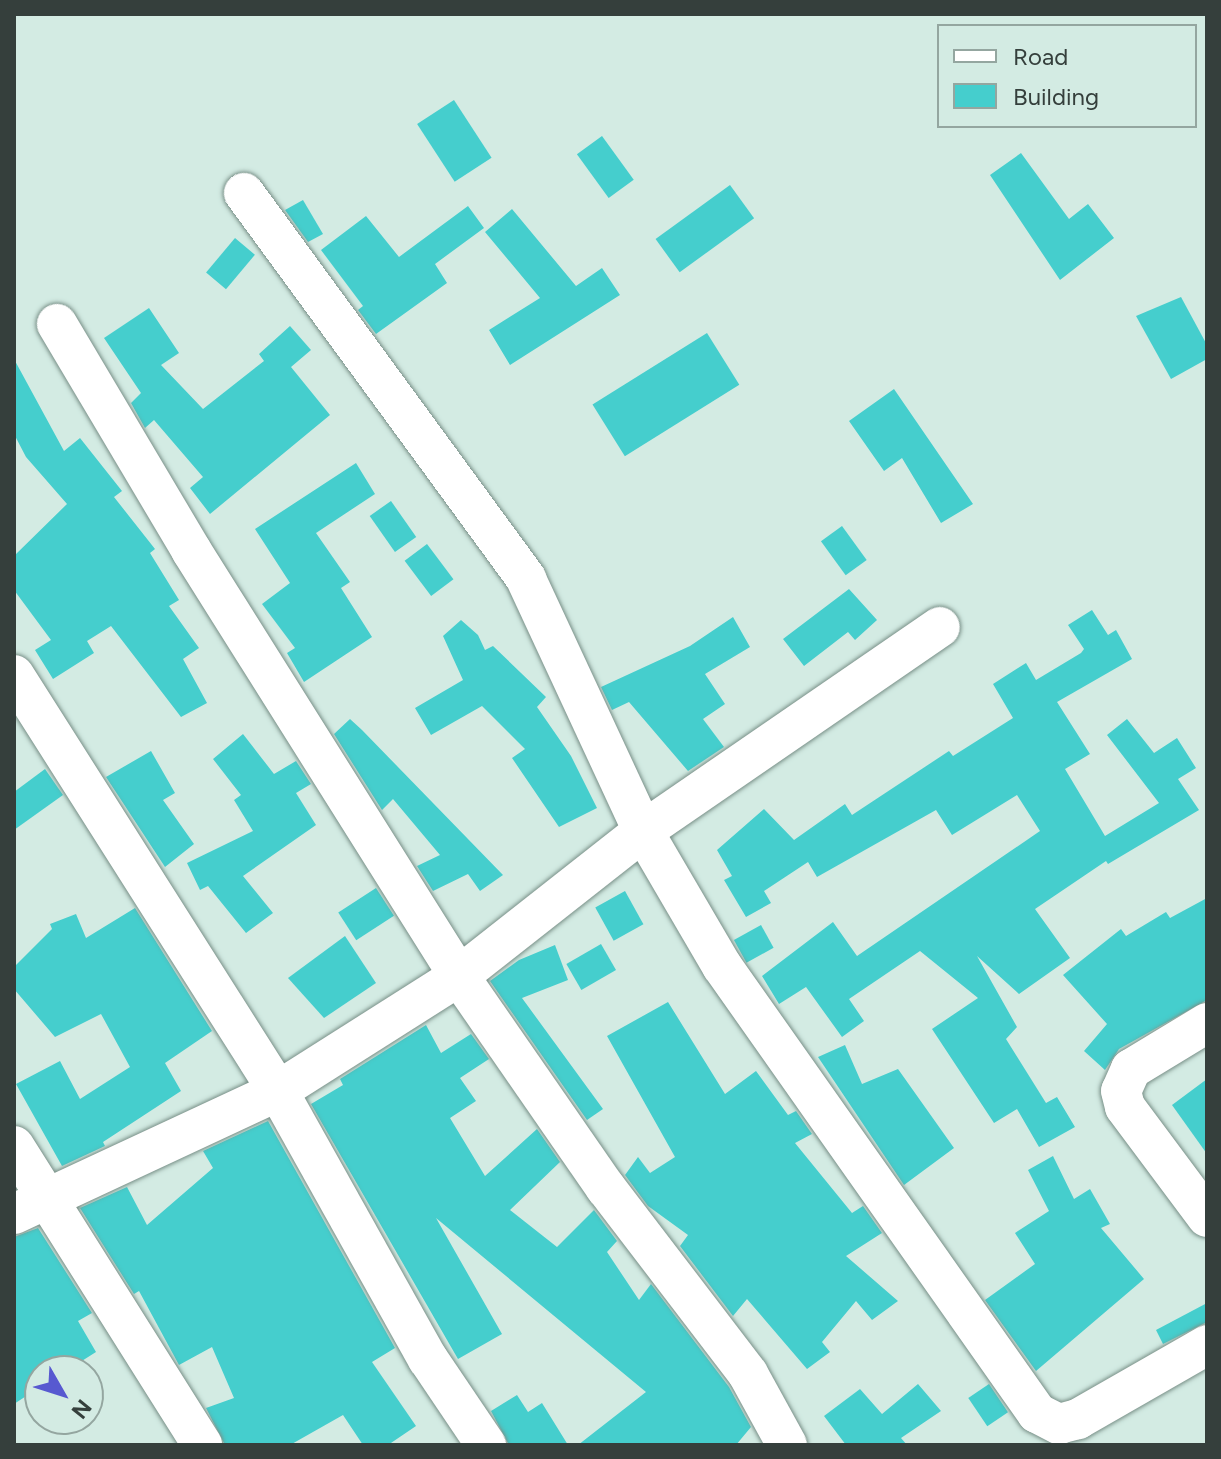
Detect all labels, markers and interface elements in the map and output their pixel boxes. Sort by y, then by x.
legend [937,24,1197,128]
text: Road [1013,42,1068,71]
text: Building [1013,82,1099,111]
north arrow [24,1355,104,1435]
text: N [66,1394,97,1424]

